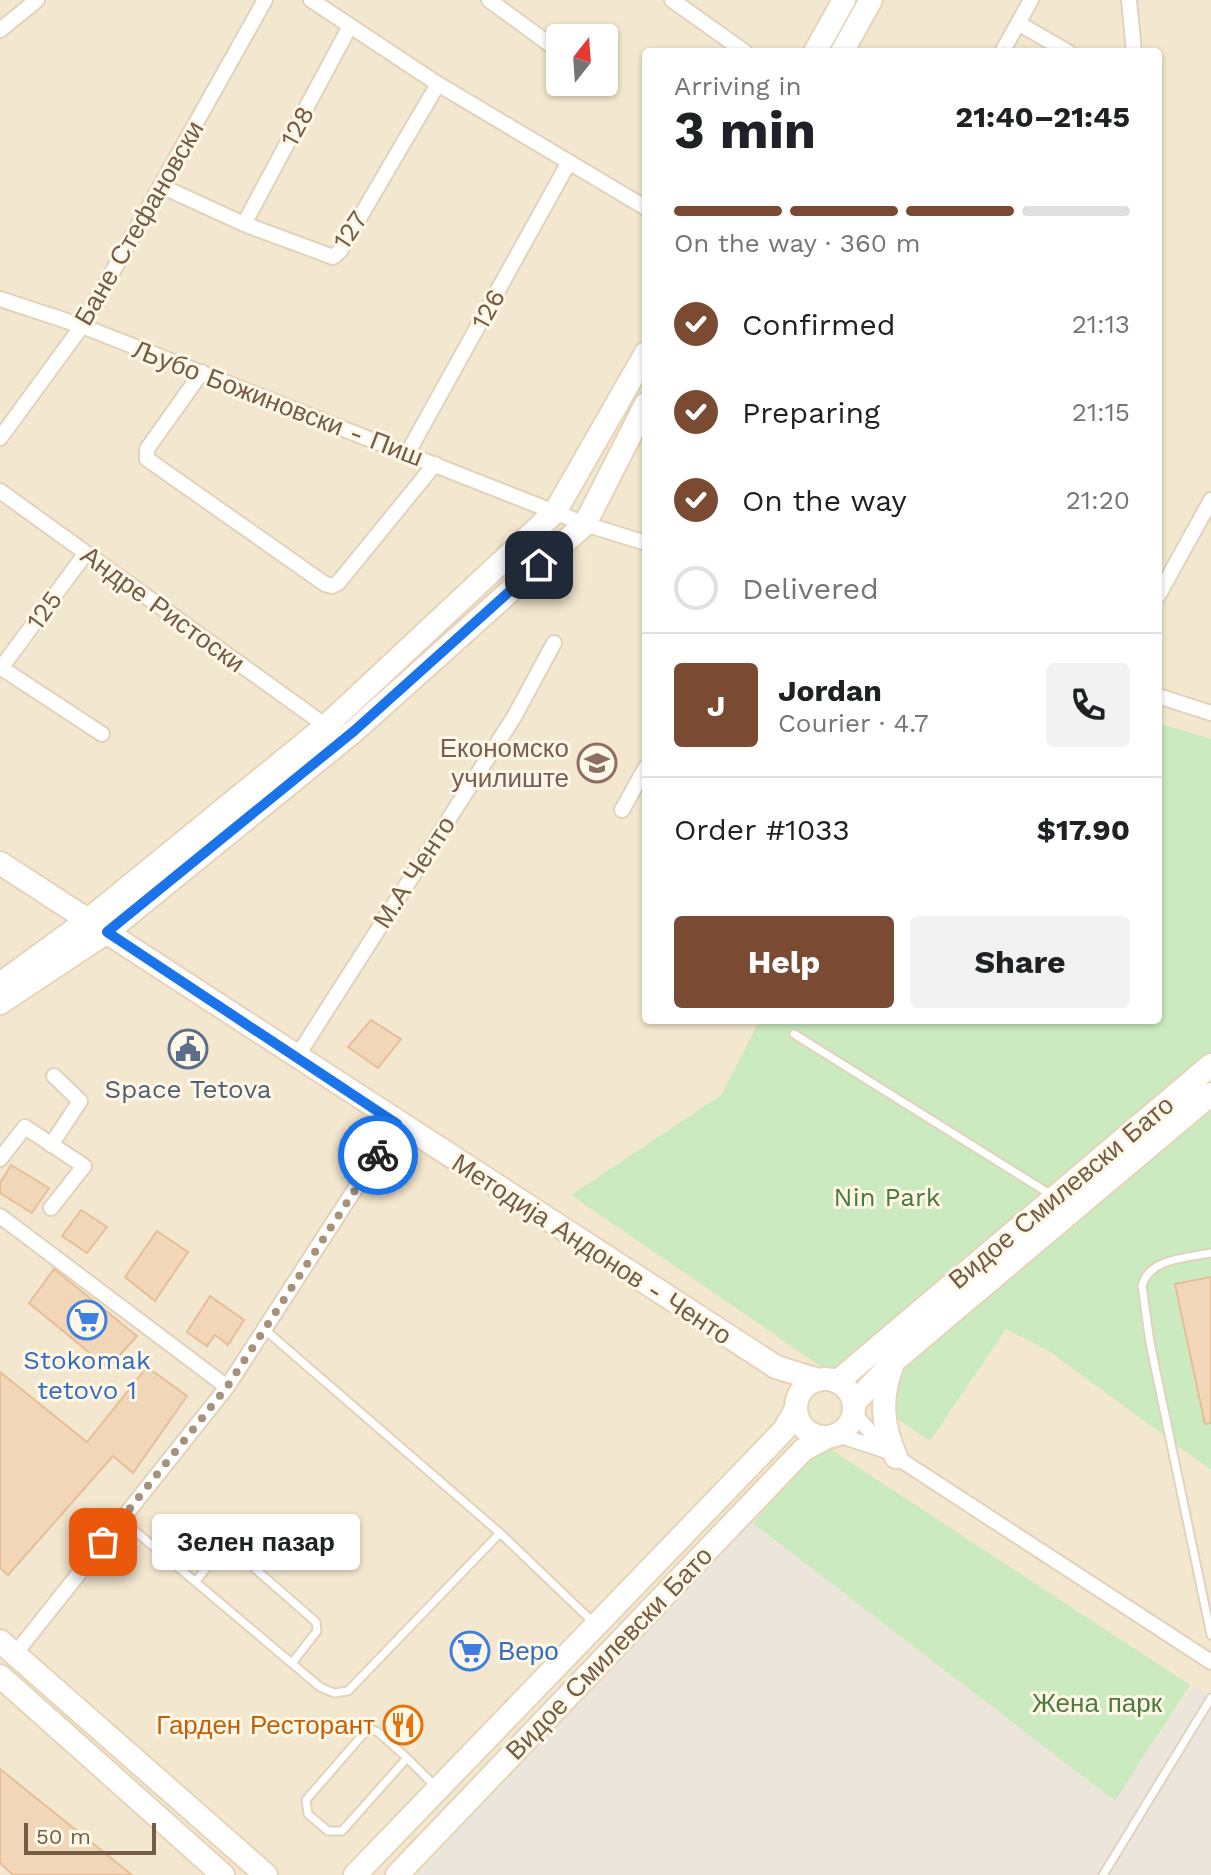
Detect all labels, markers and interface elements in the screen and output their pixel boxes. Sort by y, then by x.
north arrow [546,24,618,96]
map controls [546,24,618,96]
text: Arriving in [674,71,802,101]
text: 21:40–21:45 [955,99,1130,134]
text: 3 min [674,100,816,161]
street label: 128 [274,101,320,151]
street label: Бане Стефановски [68,115,210,331]
street label: 127 [327,205,373,255]
text: On the way · 360 m [674,228,921,258]
street label: 126 [465,284,511,334]
icon: check [674,302,718,346]
text: Confirmed [742,307,896,342]
text: 21:13 [1072,309,1130,339]
street label: Љубо Божиновски - Пиш [129,334,427,472]
icon: check [674,390,718,434]
text: Preparing [742,395,880,430]
text: 21:15 [1072,397,1130,427]
icon: check [674,478,718,522]
text: On the way [742,483,907,518]
text: 21:20 [1066,485,1130,515]
pin [505,531,573,599]
street label: Андре Ристоски [76,540,250,678]
icon: home [517,543,561,587]
text: Delivered [742,571,879,606]
street label: 125 [20,585,68,635]
button: phone [1046,663,1130,747]
text: Jordan [778,673,882,708]
text: J [707,688,725,723]
text: Courier · 4.7 [778,708,928,738]
place label: Економско училиште [440,733,569,793]
school or university icon: Економско училиште [576,742,618,784]
street label: М.А Ченто [367,811,461,933]
text: Order #1033 [674,812,850,847]
text: $17.90 [1037,812,1130,847]
button: Help [674,916,894,1008]
button: Share [910,916,1130,1008]
public building icon: Space Tetova [167,1028,209,1070]
place label: Space Tetova [104,1074,272,1104]
street label: Видое Смилевски Бато [943,1089,1179,1295]
courier [338,1115,418,1195]
icon: bike [356,1133,400,1177]
street label: Методија Андонов - Ченто [447,1147,737,1351]
park label: Nin Park [834,1182,941,1212]
supermarket icon: Stokomak tetovo 1 [66,1299,108,1341]
place label: Stokomak tetovo 1 [23,1345,151,1405]
pin [69,1508,137,1576]
callout: Зелен пазар [151,1514,359,1570]
icon: bag [81,1520,125,1564]
text: Зелен пазар [177,1527,335,1557]
street label: Видое Смилевски Бато [500,1540,718,1766]
supermarket icon: Веро [449,1630,491,1672]
place label: Веро [498,1636,559,1666]
park label: Жена парк [1032,1688,1163,1718]
restaurant icon: Гарден Ресторант [382,1704,424,1746]
place label: Гарден Ресторант [156,1710,375,1740]
scale bar [24,1819,156,1855]
text: 50 m [36,1824,91,1849]

